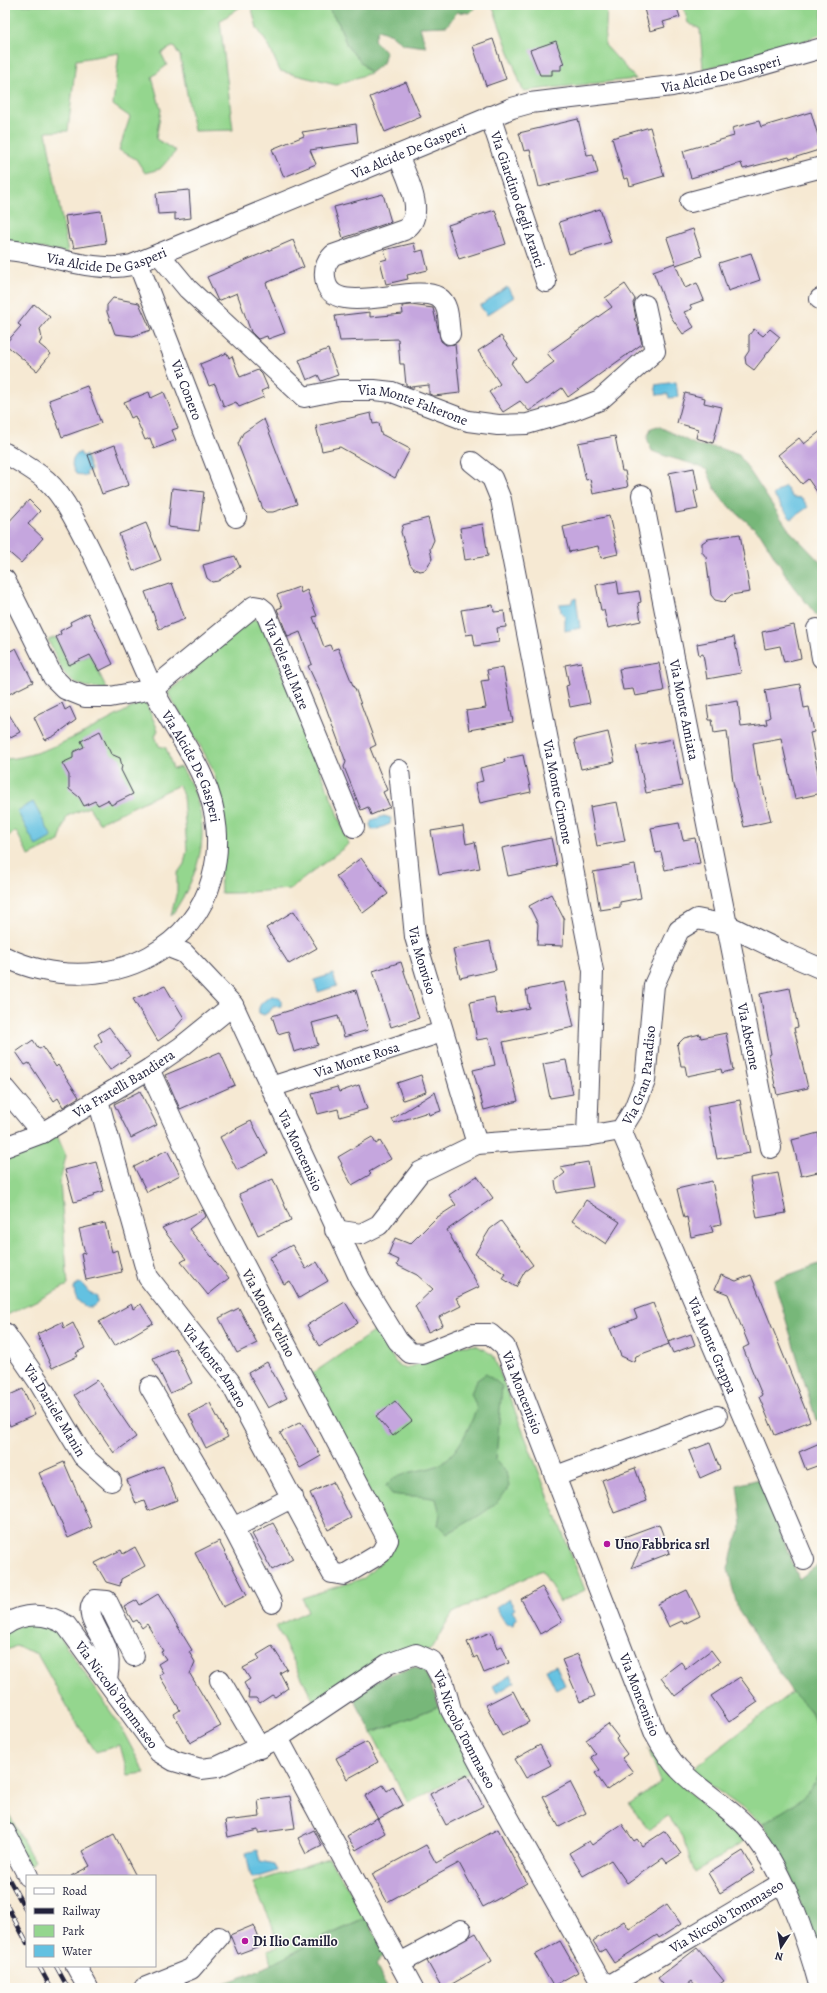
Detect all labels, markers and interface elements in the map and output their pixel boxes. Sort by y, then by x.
street label: Via Alcide De Gasperi [659,51,783,97]
street label: Via Alcide De Gasperi [348,119,469,184]
street label: Via Giardino degli Aranci [485,128,550,270]
street label: Via Alcide De Gasperi [44,243,170,277]
street label: Via Conero [166,356,207,423]
street label: Via Monte Falterone [357,381,471,430]
street label: Via Vele sul Mare [259,615,314,713]
street label: Via Monte Amiata [665,657,703,762]
street label: Via Alcide De Gasperi [156,706,225,824]
street label: Via Monte Cimone [538,737,577,846]
street label: Via Monviso [404,924,441,997]
street label: Via Abetone [732,1000,764,1072]
street label: Via Gran Paradiso [617,1025,660,1129]
street label: Via Monte Rosa [311,1037,402,1083]
street label: Via Fratelli Bandiera [68,1045,179,1123]
street label: Via Moncenisio [272,1106,327,1194]
street label: Via Monte Velino [237,1265,300,1360]
street label: Via Monte Grappa [683,1293,741,1397]
street label: Via Monte Amaro [177,1319,251,1411]
street label: Via Moncenisio [497,1347,547,1437]
street label: Via Daniele Manin [18,1359,90,1461]
place label: Uno Fabbrica srl [615,1535,710,1554]
marker: Uno Fabbrica srl [602,1539,612,1549]
street label: Via Niccolò Tommaseo [70,1636,162,1753]
street label: Via Moncenisio [614,1650,664,1739]
street label: Via Niccolò Tommaseo [428,1666,500,1792]
legend [26,1875,156,1967]
text: Road [62,1883,88,1899]
street label: Via Niccolò Tommaseo [664,1883,786,1959]
text: Railway [62,1903,101,1919]
text: Park [62,1923,85,1939]
north arrow [761,1927,801,1967]
place label: Di Ilio Camillo [253,1932,338,1951]
marker: Di Ilio Camillo [240,1936,250,1946]
text: Water [61,1943,92,1959]

